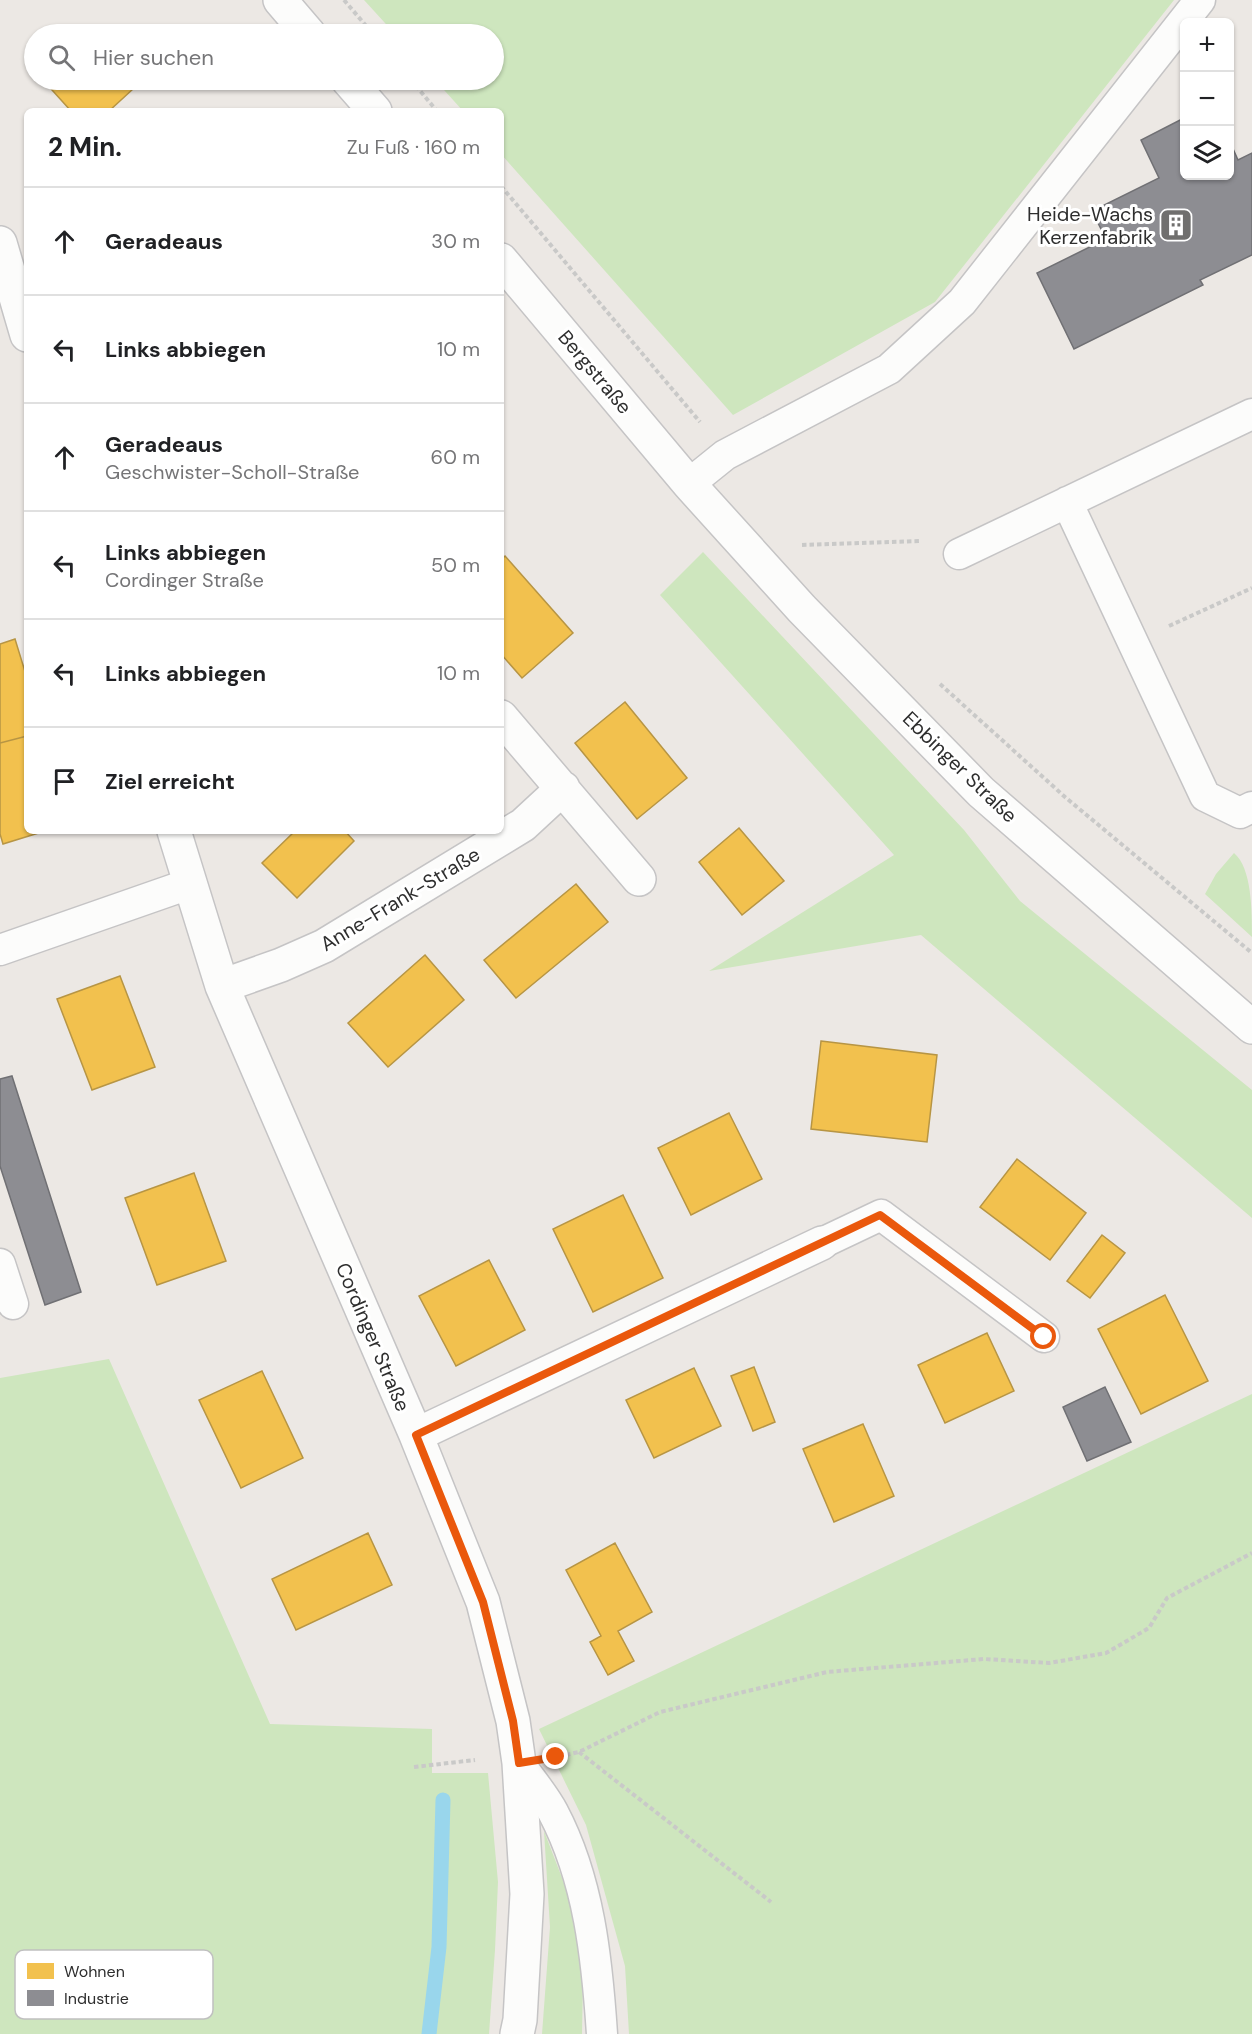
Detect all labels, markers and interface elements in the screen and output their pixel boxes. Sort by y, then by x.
map controls [1180,18,1234,180]
button: + [1180,18,1234,72]
search box [24,24,504,90]
icon: search [45,41,78,74]
text: Hier suchen [93,43,214,72]
button: − [1180,72,1234,126]
button: layers [1180,126,1234,180]
text: 2 Min. [48,130,122,164]
text: Zu Fuß · 160 m [347,134,480,160]
place label: Heide-Wachs Kerzenfabrik [1027,201,1153,250]
building icon: Heide-Wachs Kerzenfabrik [1158,207,1194,243]
icon: ahead [48,225,81,258]
text: Geradeaus [105,227,223,256]
text: 30 m [431,228,480,254]
street label: Bergstraße [552,325,638,419]
icon: left [48,333,81,366]
text: Links abbiegen [105,335,266,364]
text: 10 m [437,336,480,362]
text: Geradeaus [105,430,223,459]
icon: ahead [48,441,81,474]
text: 60 m [431,444,480,470]
text: Geschwister-Scholl-Straße [105,459,359,485]
text: Links abbiegen [105,538,266,567]
icon: left [48,549,81,582]
text: 50 m [431,552,480,578]
text: Cordinger Straße [105,567,264,593]
icon: left [48,657,81,690]
text: Links abbiegen [105,659,266,688]
text: 10 m [437,660,480,686]
street label: Ebbinger Straße [897,706,1023,828]
icon: arrive [48,765,81,798]
text: Ziel erreicht [105,767,235,796]
street label: Anne-Frank-Straße [315,841,485,957]
street label: Cordinger Straße [330,1259,416,1415]
route start [1030,1323,1056,1349]
route end [542,1743,568,1769]
legend [15,1950,213,2019]
text: Wohnen [64,1961,125,1982]
text: Industrie [64,1988,129,2009]

